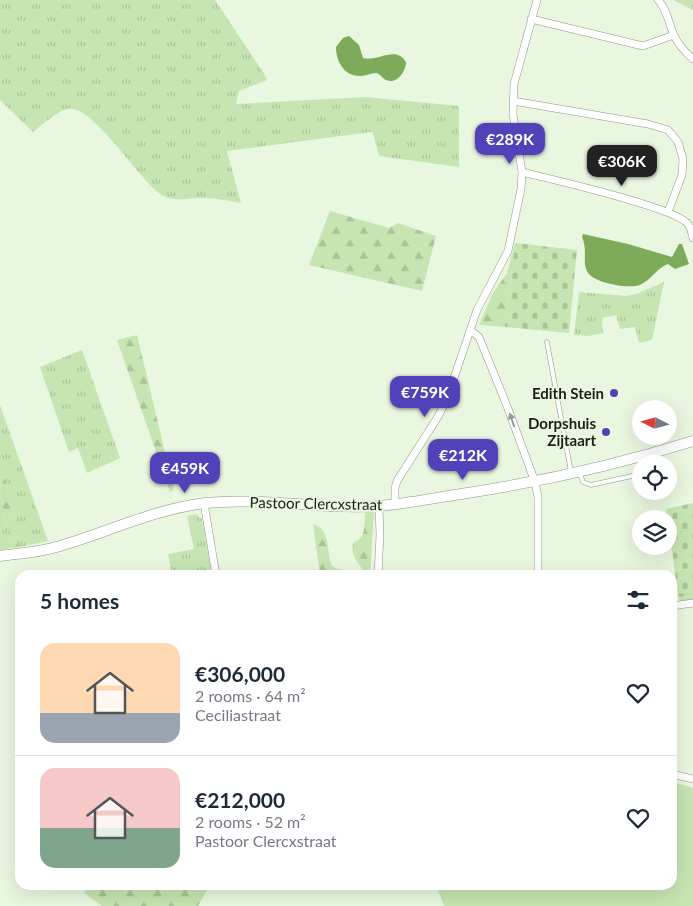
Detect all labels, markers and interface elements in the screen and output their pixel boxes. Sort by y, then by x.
pin: €289K [475,122,545,165]
text: €289K [486,129,534,148]
pin: €306K [587,144,657,187]
text: €306K [598,151,646,170]
pin: €759K [390,376,460,418]
text: €759K [401,382,449,401]
place label: Edith Stein [532,384,604,402]
marker: Edith Stein [608,387,620,399]
north arrow [632,400,678,445]
map controls [632,400,677,555]
one-way arrow [508,412,516,427]
place label: Dorpshuis Zijtaart [528,414,596,449]
marker: Dorpshuis Zijtaart [600,426,612,438]
pin: €212K [428,438,498,481]
text: €212K [439,445,487,464]
pin: €459K [150,452,220,494]
button: locate [632,455,677,500]
text: €459K [161,458,209,477]
street label: Pastoor Clercxstraat [249,493,383,513]
button: layers [632,510,677,555]
icon: filters [624,586,652,614]
text: 5 homes [40,588,119,613]
text: €306,000 [195,661,285,686]
icon: home [80,663,140,723]
icon: heart [624,679,652,707]
text: 2 rooms · 64 m² [195,686,306,705]
text: Ceciliastraat [195,705,281,724]
text: €212,000 [195,787,285,812]
icon: home [80,788,140,848]
icon: heart [624,804,652,832]
text: 2 rooms · 52 m² [195,812,306,831]
text: Pastoor Clercxstraat [195,831,337,850]

